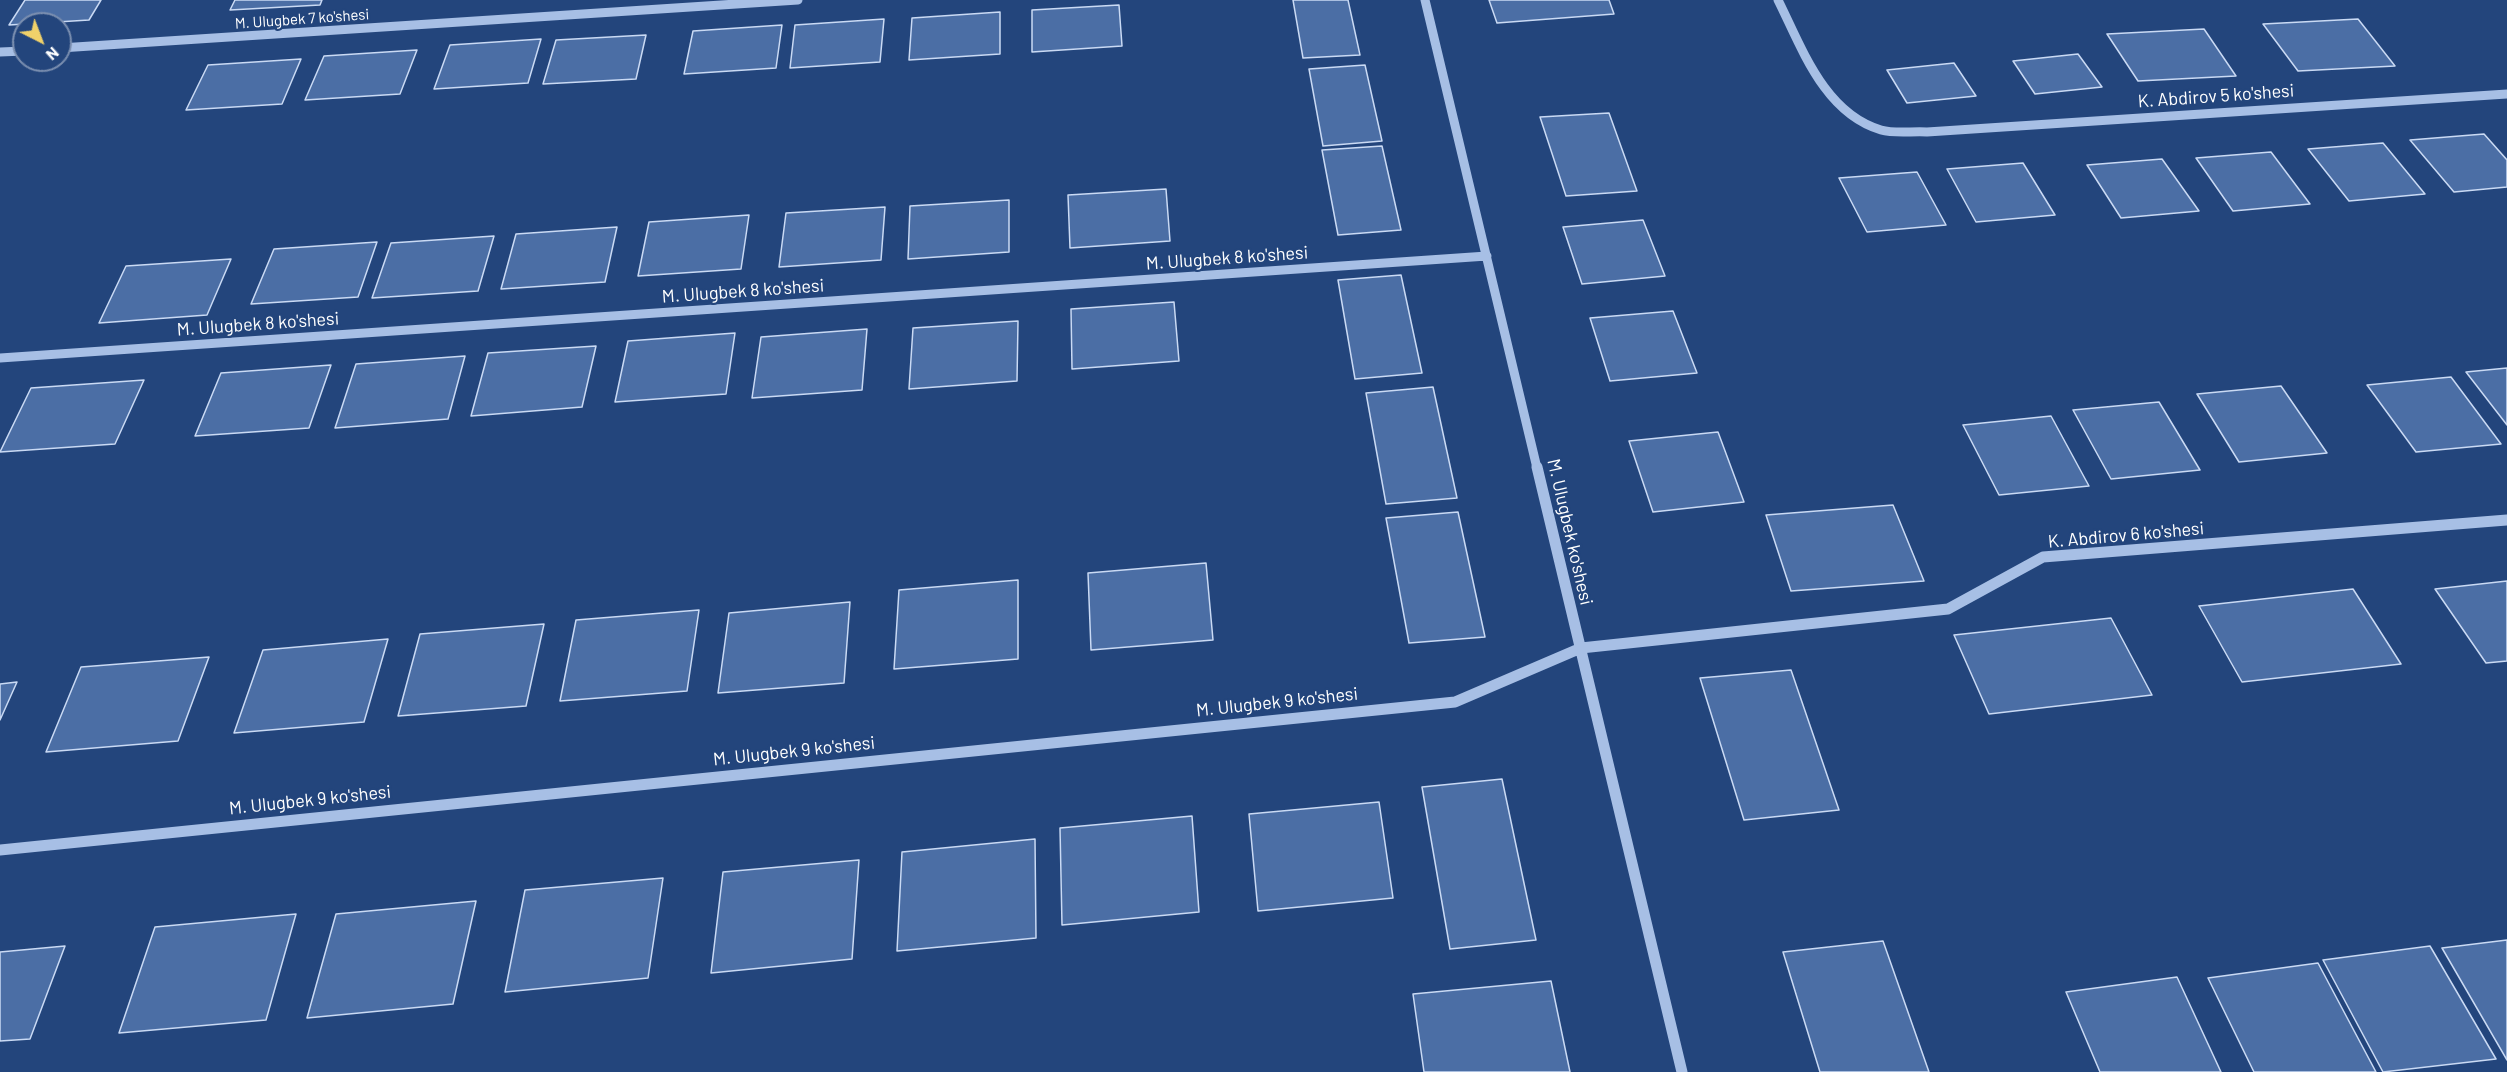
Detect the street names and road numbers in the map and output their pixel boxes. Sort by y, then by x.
street label: M. Ulugbek 7 ko'shesi [234,5,370,33]
street label: K. Abdirov 5 ko'shesi [2137,80,2295,112]
street label: M. Ulugbek 8 ko'shesi [1145,242,1309,274]
street label: M. Ulugbek 8 ko'shesi [661,275,825,307]
street label: M. Ulugbek 8 ko'shesi [176,308,340,340]
street label: M. Ulugbek ko'shesi [1543,457,1597,607]
street label: K. Abdirov 6 ko'shesi [2047,517,2205,553]
street label: M. Ulugbek 9 ko'shesi [1195,683,1359,721]
street label: M. Ulugbek 9 ko'shesi [712,732,876,770]
street label: M. Ulugbek 9 ko'shesi [228,781,392,819]

